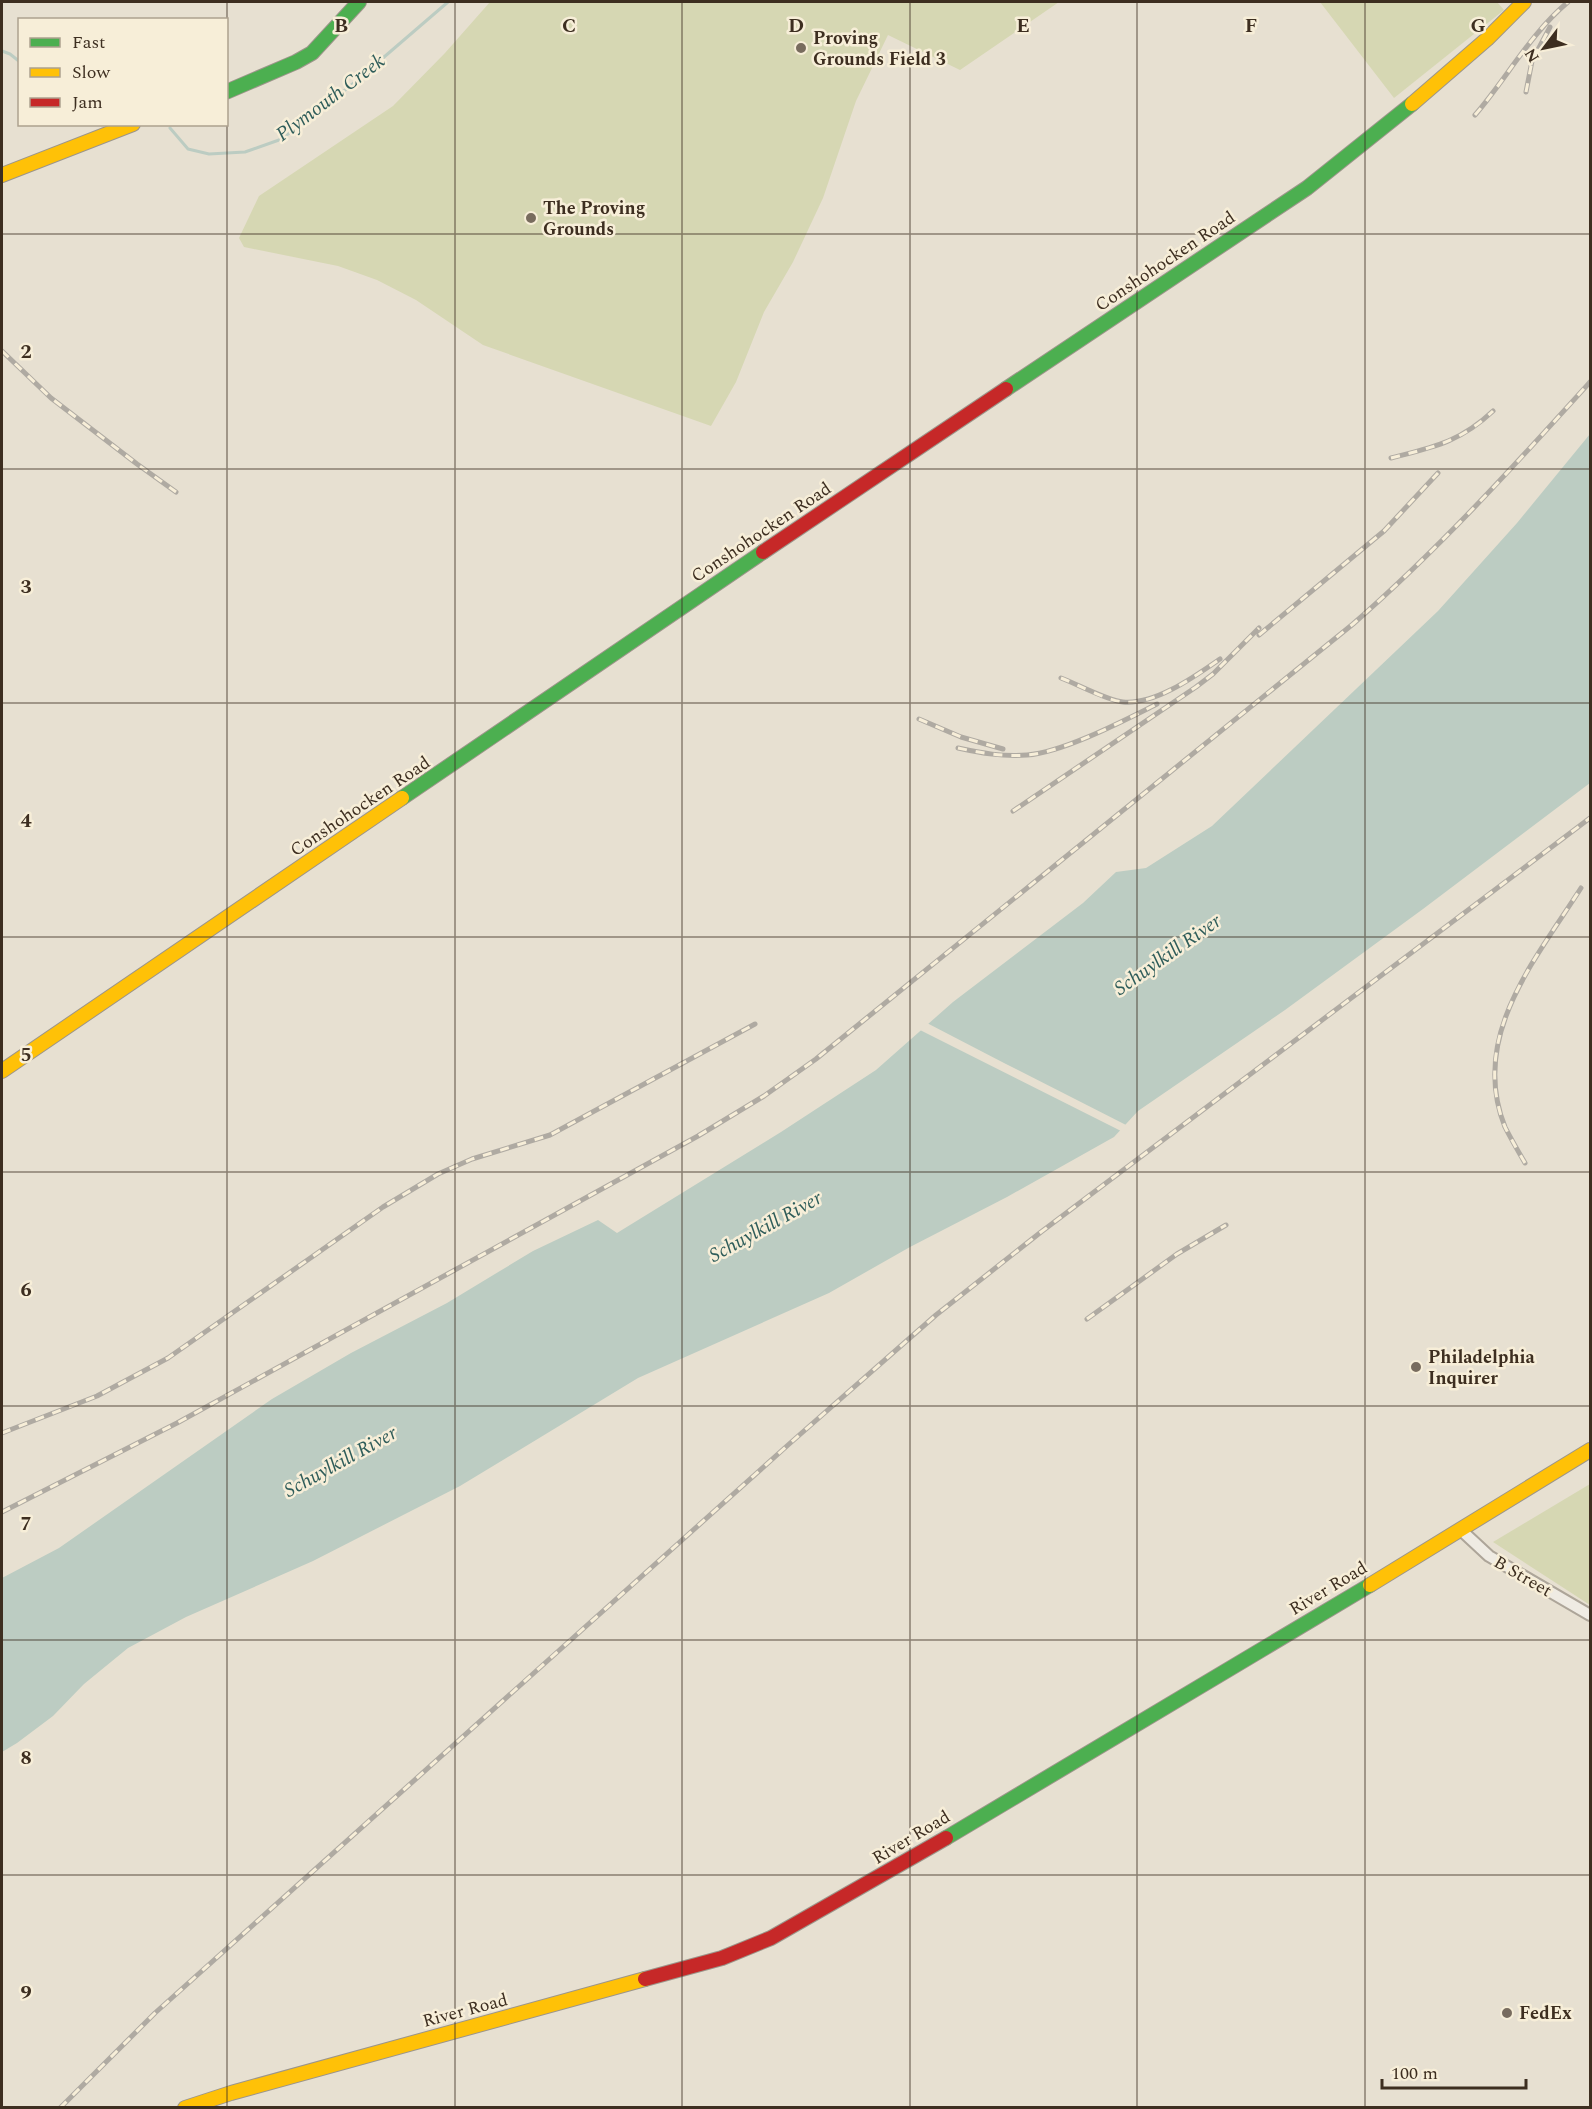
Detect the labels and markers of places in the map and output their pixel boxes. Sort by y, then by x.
place label: Proving Grounds Field 3 [813,25,946,73]
marker: Proving Grounds Field 3 [794,41,808,55]
place label: The Proving Grounds [543,195,645,243]
marker: The Proving Grounds [524,211,538,225]
place label: Philadelphia Inquirer [1428,1344,1536,1392]
marker: Philadelphia Inquirer [1409,1360,1423,1374]
place label: FedEx [1519,2000,1572,2027]
marker: FedEx [1500,2006,1514,2020]

